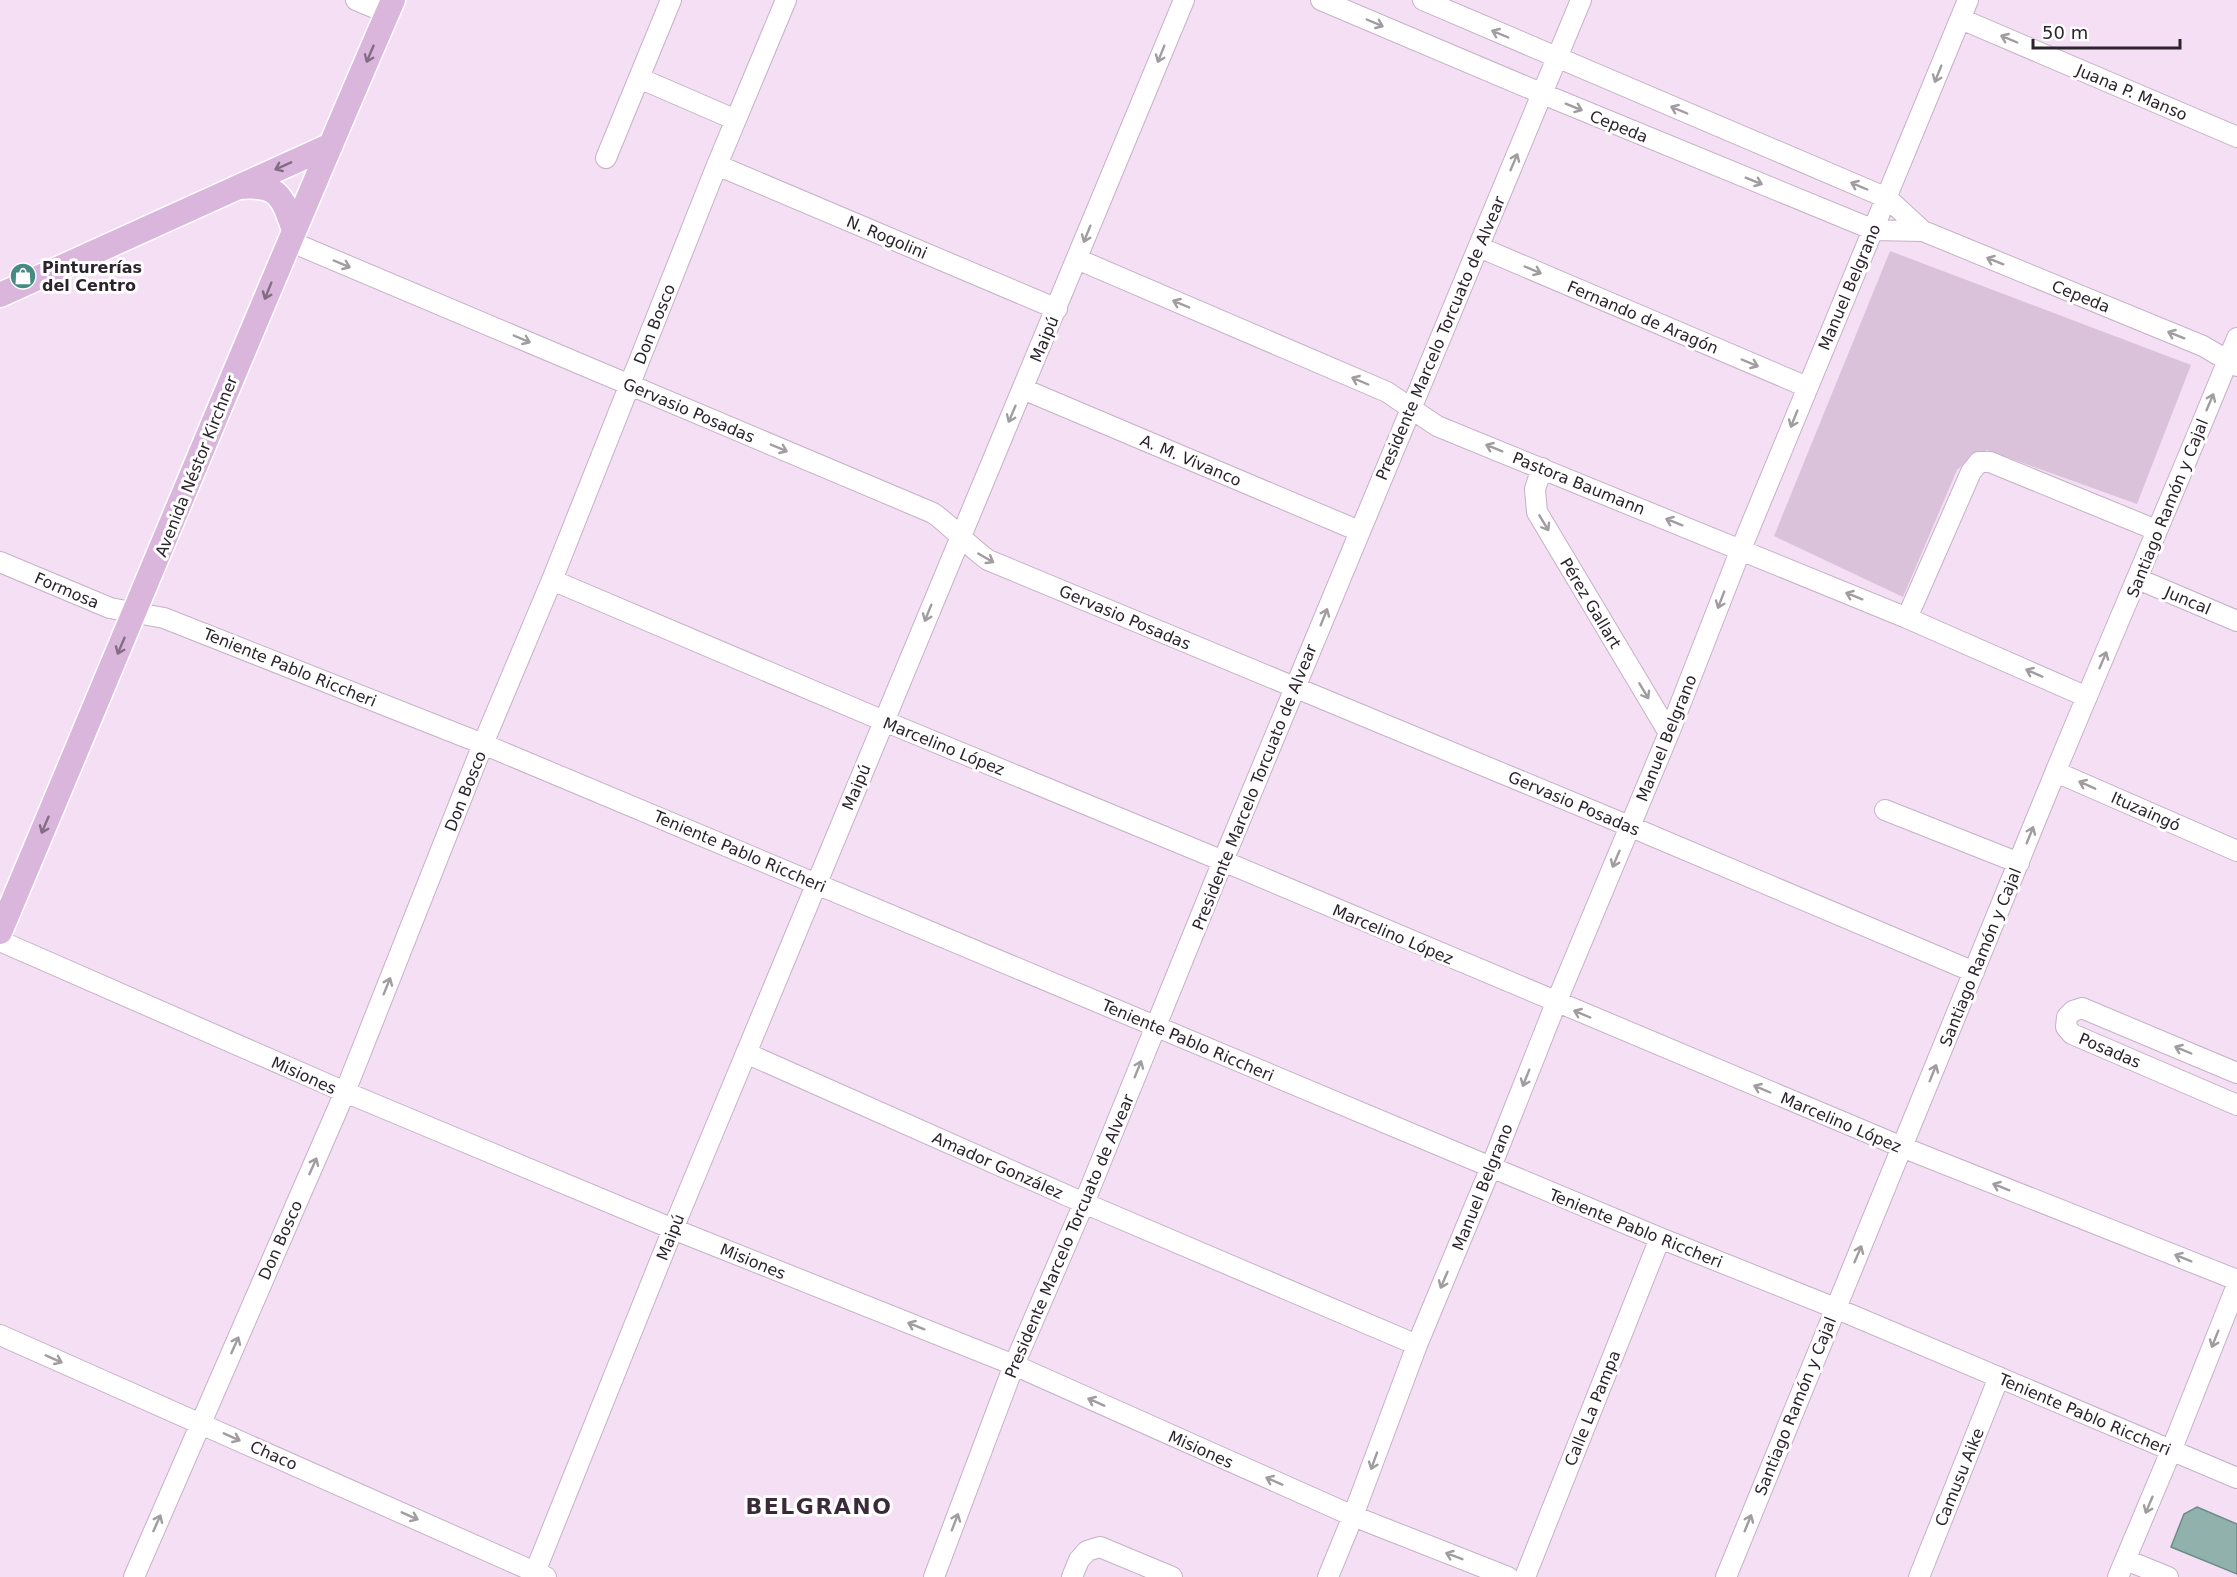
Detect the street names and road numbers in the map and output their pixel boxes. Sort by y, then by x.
street label: Juana P. Manso [2072,60,2190,124]
street label: Cepeda [1587,106,1651,147]
street label: Presidente Marcelo Torcuato de Alvear [1372,193,1509,483]
street label: N. Rogolini [844,212,930,263]
street label: Manuel Belgrano [1814,221,1885,353]
street label: Cepeda [2049,276,2113,317]
street label: Fernando de Aragón [1564,277,1721,358]
street label: Don Bosco [630,281,679,367]
street label: Maipú [1026,313,1063,365]
street label: Avenida Néstor Kirchner [151,373,242,559]
street label: Gervasio Posadas [620,374,757,447]
street label: Santiago Ramón y Cajal [2123,416,2212,600]
street label: A. M. Vivanco [1137,431,1244,490]
street label: Pastora Baumann [1510,448,1648,519]
street label: Pérez Gallart [1556,555,1625,652]
street label: Formosa [32,568,102,613]
street label: Gervasio Posadas [1056,581,1193,654]
street label: Juncal [2161,582,2214,619]
street label: Teniente Pablo Riccheri [200,624,379,711]
street label: Presidente Marcelo Torcuato de Alvear [1188,641,1321,933]
street label: Manuel Belgrano [1632,672,1701,804]
street label: Marcelino López [880,713,1007,779]
street label: Don Bosco [441,748,490,834]
street label: Maipú [838,761,875,813]
street label: Gervasio Posadas [1505,767,1642,840]
street label: Ituzaingó [2108,788,2183,835]
street label: Teniente Pablo Riccheri [650,806,829,896]
street label: Santiago Ramón y Cajal [1936,865,2025,1049]
street label: Marcelino López [1330,900,1456,968]
street label: Teniente Pablo Riccheri [1098,995,1277,1085]
street label: Posadas [2076,1029,2144,1072]
street label: Misiones [268,1053,339,1098]
street label: Marcelino López [1778,1088,1904,1156]
street label: Presidente Marcelo Torcuato de Alvear [1001,1091,1138,1381]
street label: Manuel Belgrano [1448,1121,1517,1253]
street label: Amador González [929,1128,1066,1203]
street label: Teniente Pablo Riccheri [1546,1185,1725,1272]
street label: Don Bosco [254,1197,306,1283]
street label: Maipú [653,1211,688,1263]
street label: Misiones [717,1240,788,1283]
street label: Santiago Ramón y Cajal [1751,1314,1840,1498]
street label: Calle La Pampa [1561,1348,1624,1469]
street label: Teniente Pablo Riccheri [1995,1369,2174,1459]
street label: Camusu Aike [1931,1425,1988,1529]
street label: Misiones [1165,1427,1236,1472]
street label: Chaco [247,1437,300,1474]

